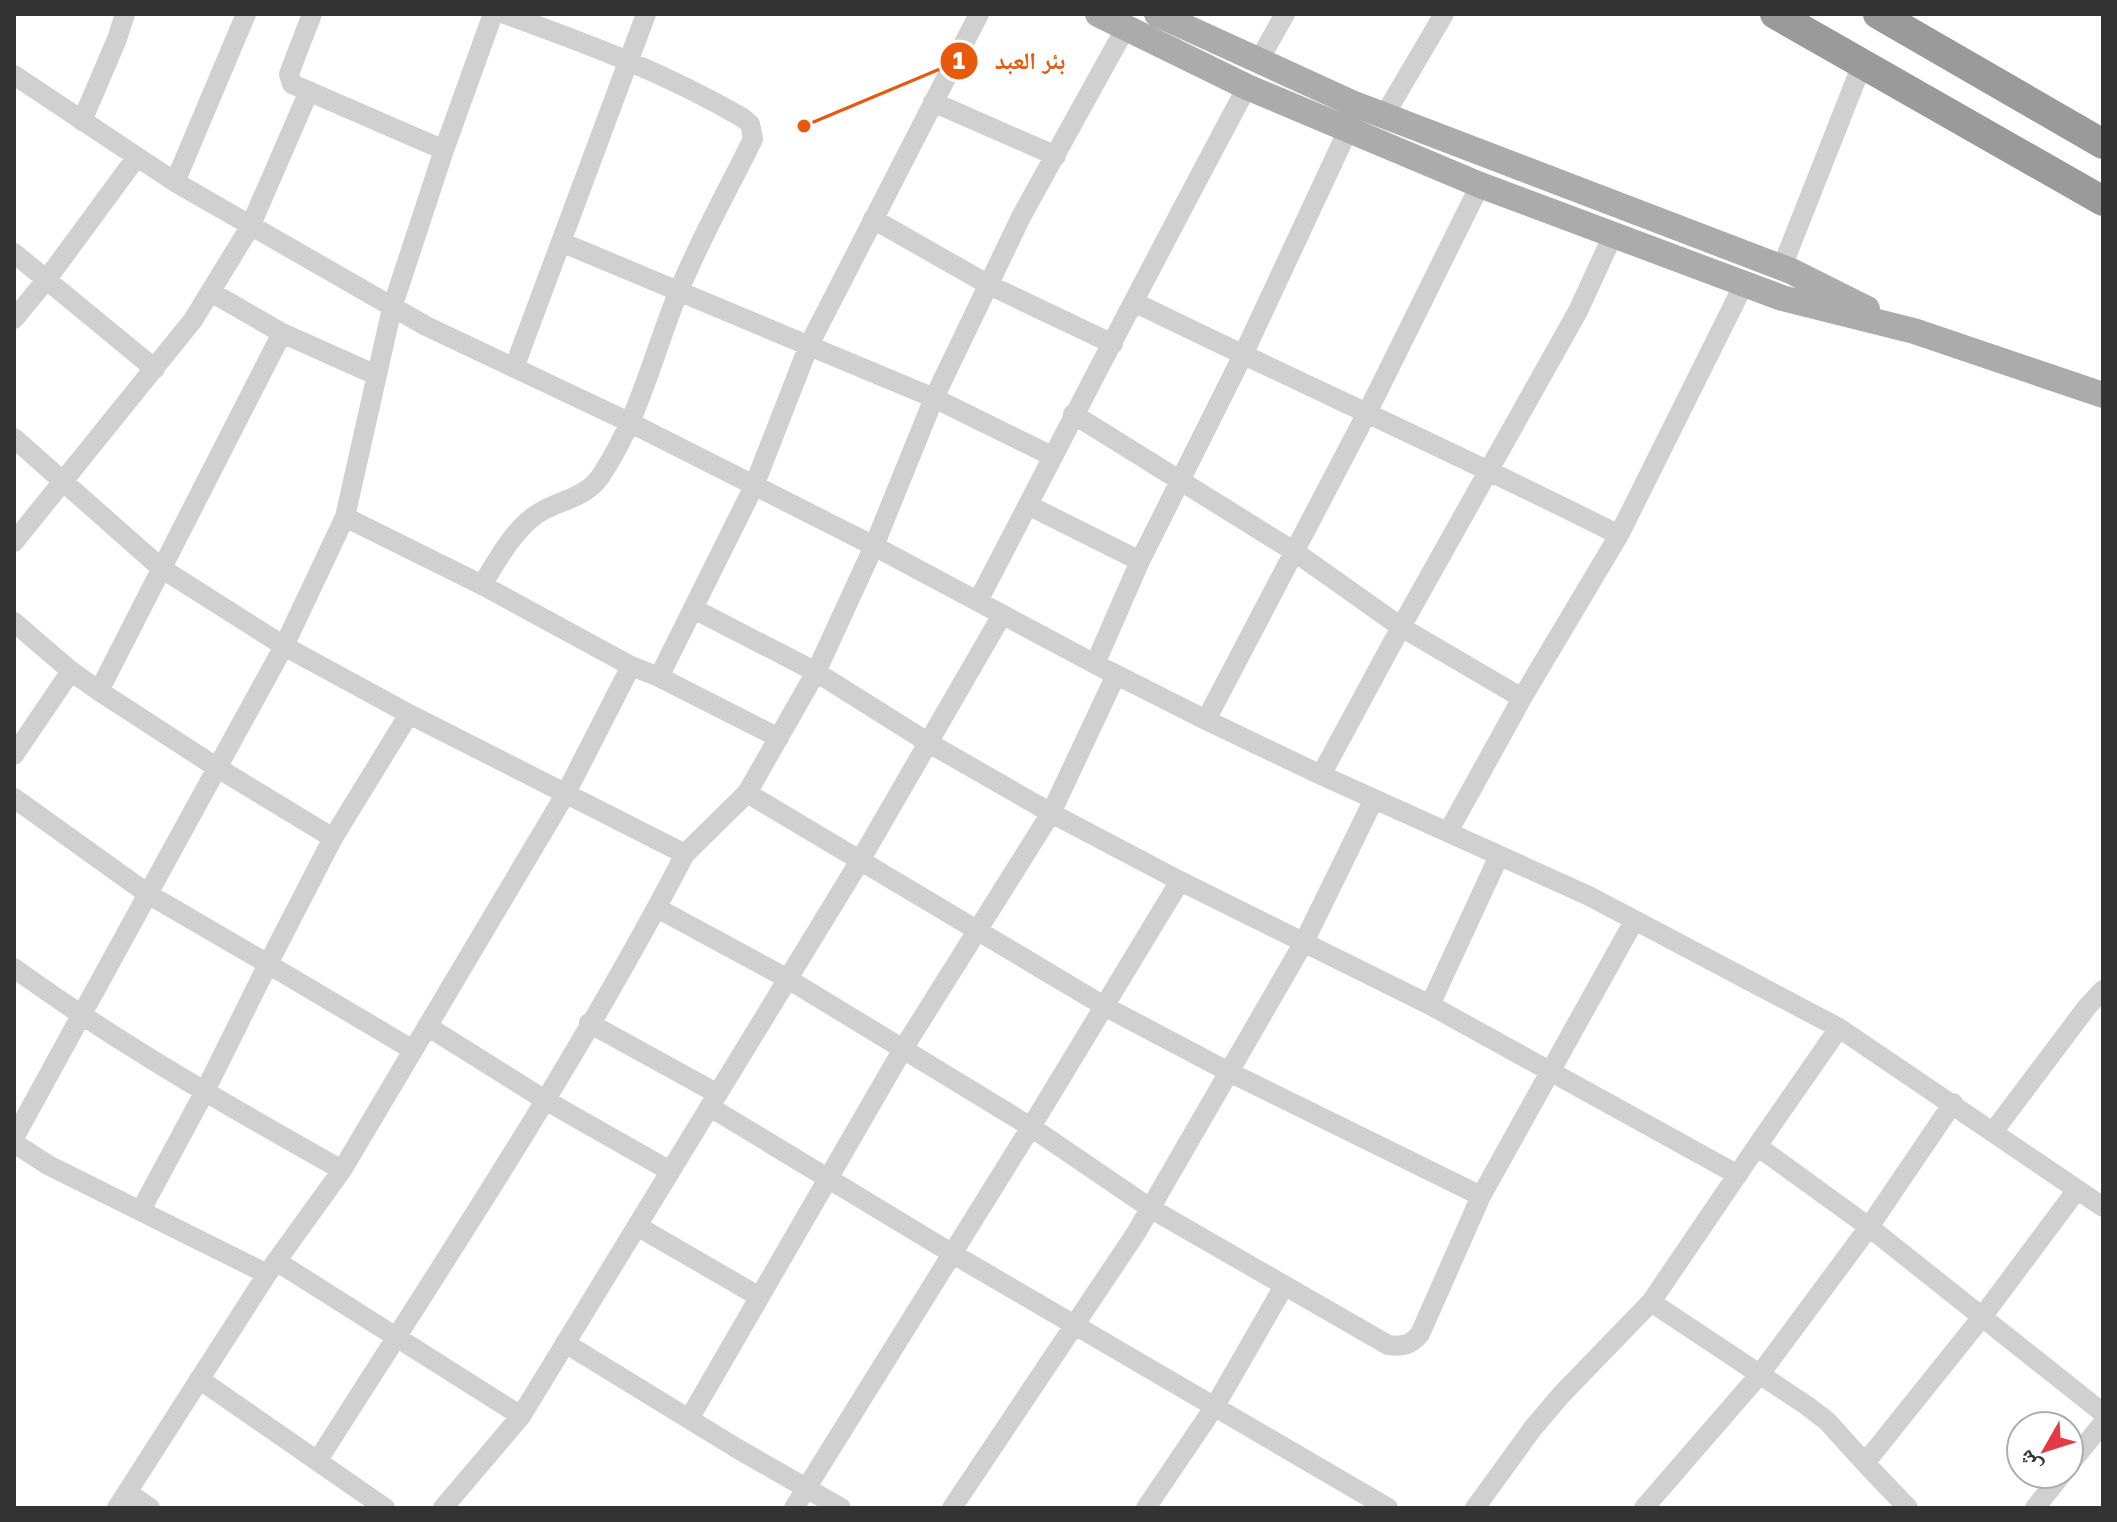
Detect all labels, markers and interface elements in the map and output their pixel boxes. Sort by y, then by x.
callout: بئر العبد [939,37,1081,85]
text: 1 [953,45,965,74]
text: بئر العبد [995,45,1065,75]
north arrow [2005,1410,2085,1490]
text: ش [2011,1445,2048,1480]

